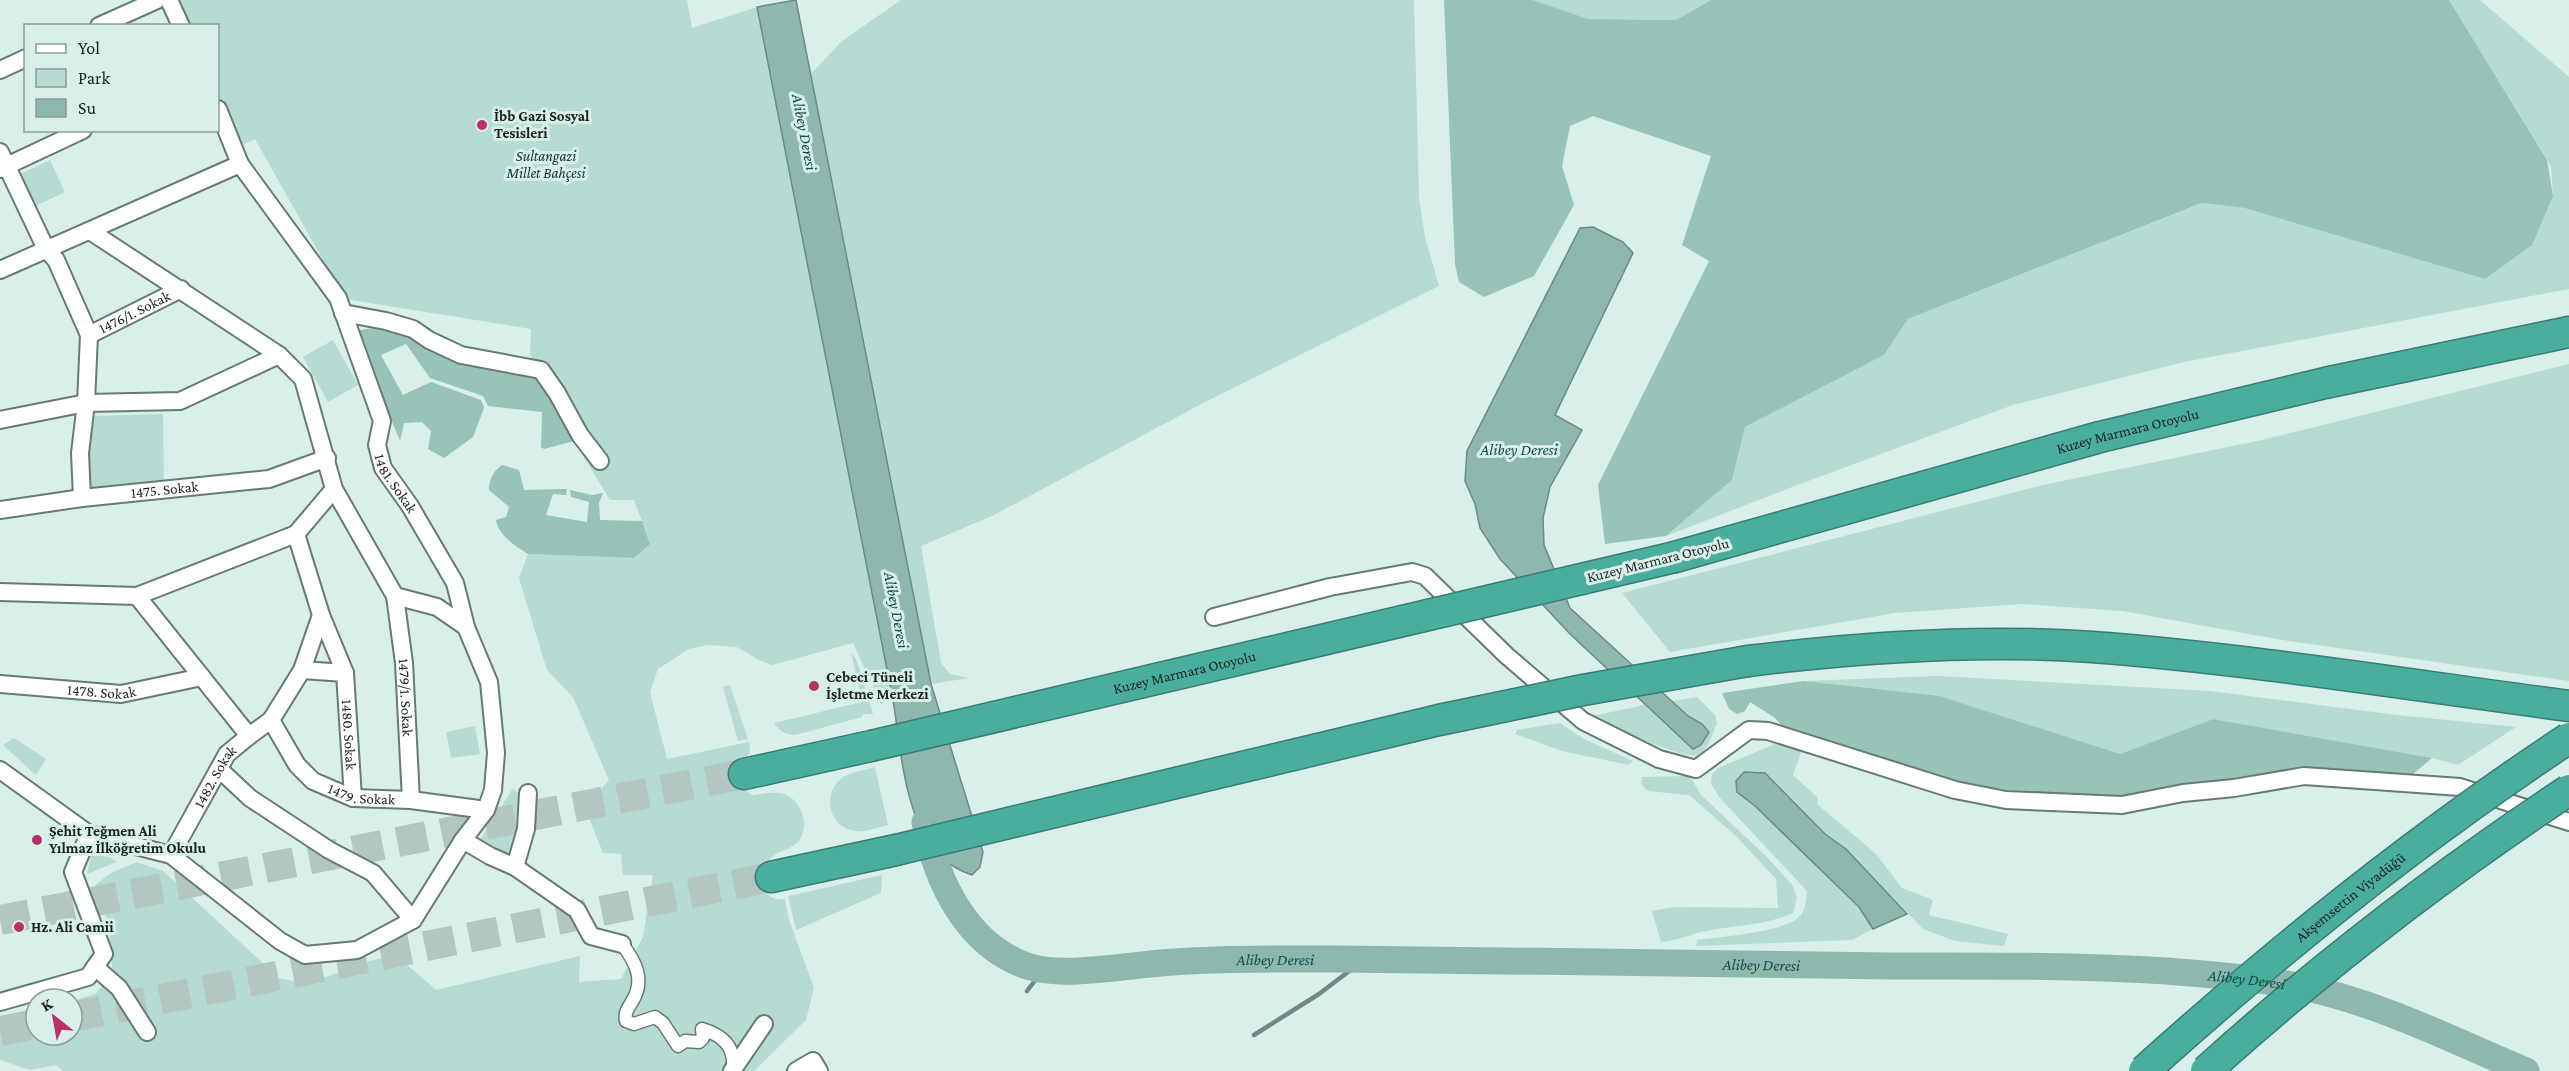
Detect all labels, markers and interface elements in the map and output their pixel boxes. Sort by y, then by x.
legend [24,24,219,132]
text: Yol [78,38,100,58]
text: Park [78,68,110,88]
water label: Alibey Deresi [788,91,820,173]
text: Su [78,98,96,118]
place label: İbb Gazi Sosyal Tesisleri [494,108,590,141]
marker: İbb Gazi Sosyal Tesisleri [475,118,489,132]
park label: Sultangazi Millet Bahçesi [506,148,586,182]
street label: 1476/1. Sokak [96,287,174,337]
street label: Kuzey Marmara Otoyolu [2055,406,2201,457]
water label: Alibey Deresi [1479,441,1558,459]
street label: 1481. Sokak [372,452,421,517]
street label: 1475. Sokak [130,478,200,501]
street label: Kuzey Marmara Otoyolu [1585,535,1731,586]
water label: Alibey Deresi [880,569,912,651]
street label: Kuzey Marmara Otoyolu [1112,648,1257,697]
street label: 1479/1. Sokak [395,657,416,738]
place label: Cebeci Tüneli İşletme Merkezi [826,669,929,702]
marker: Cebeci Tüneli İşletme Merkezi [807,679,821,693]
street label: 1478. Sokak [67,682,138,702]
street label: 1480. Sokak [339,699,359,771]
street label: 1482. Sokak [191,741,240,811]
street label: 1479. Sokak [326,780,396,807]
place label: Şehit Teğmen Ali Yılmaz İlköğretim Okulu [49,823,207,856]
marker: Şehit Teğmen Ali Yılmaz İlköğretim Okulu [30,833,44,847]
street label: Akşemsettin Viyadüğü [2293,849,2408,945]
place label: Hz. Ali Camii [31,919,114,935]
marker: Hz. Ali Camii [12,920,26,934]
water label: Alibey Deresi [1235,951,1315,969]
water label: Alibey Deresi [1721,956,1801,974]
water label: Alibey Deresi [2206,966,2287,993]
north arrow [24,987,84,1047]
text: K [38,994,56,1014]

